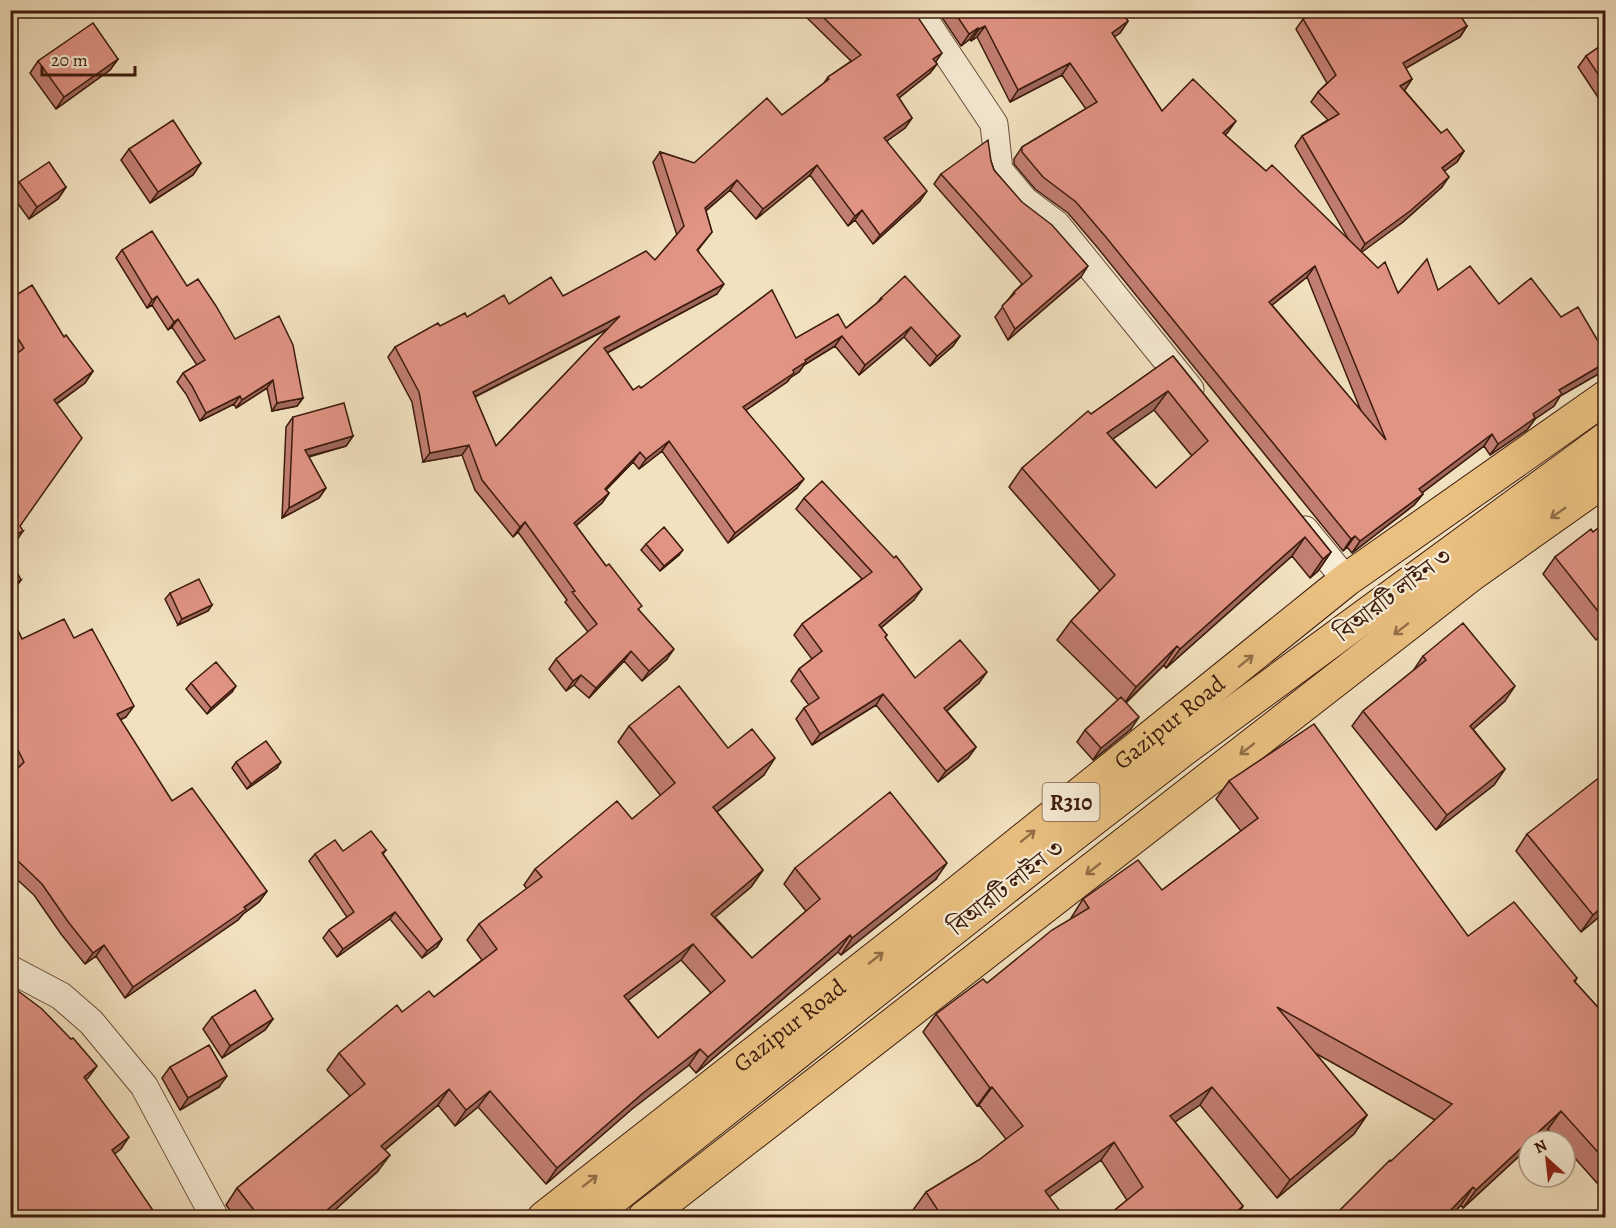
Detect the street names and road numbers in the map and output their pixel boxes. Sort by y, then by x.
street label: বিআরটি লাইন ৩ [1327,539,1458,649]
street label: Gazipur Road [1107,668,1232,777]
road number: R310 [1042,783,1100,821]
street label: বিআরটি লাইন ৩ [941,832,1071,943]
street label: Gazipur Road [727,971,852,1080]

